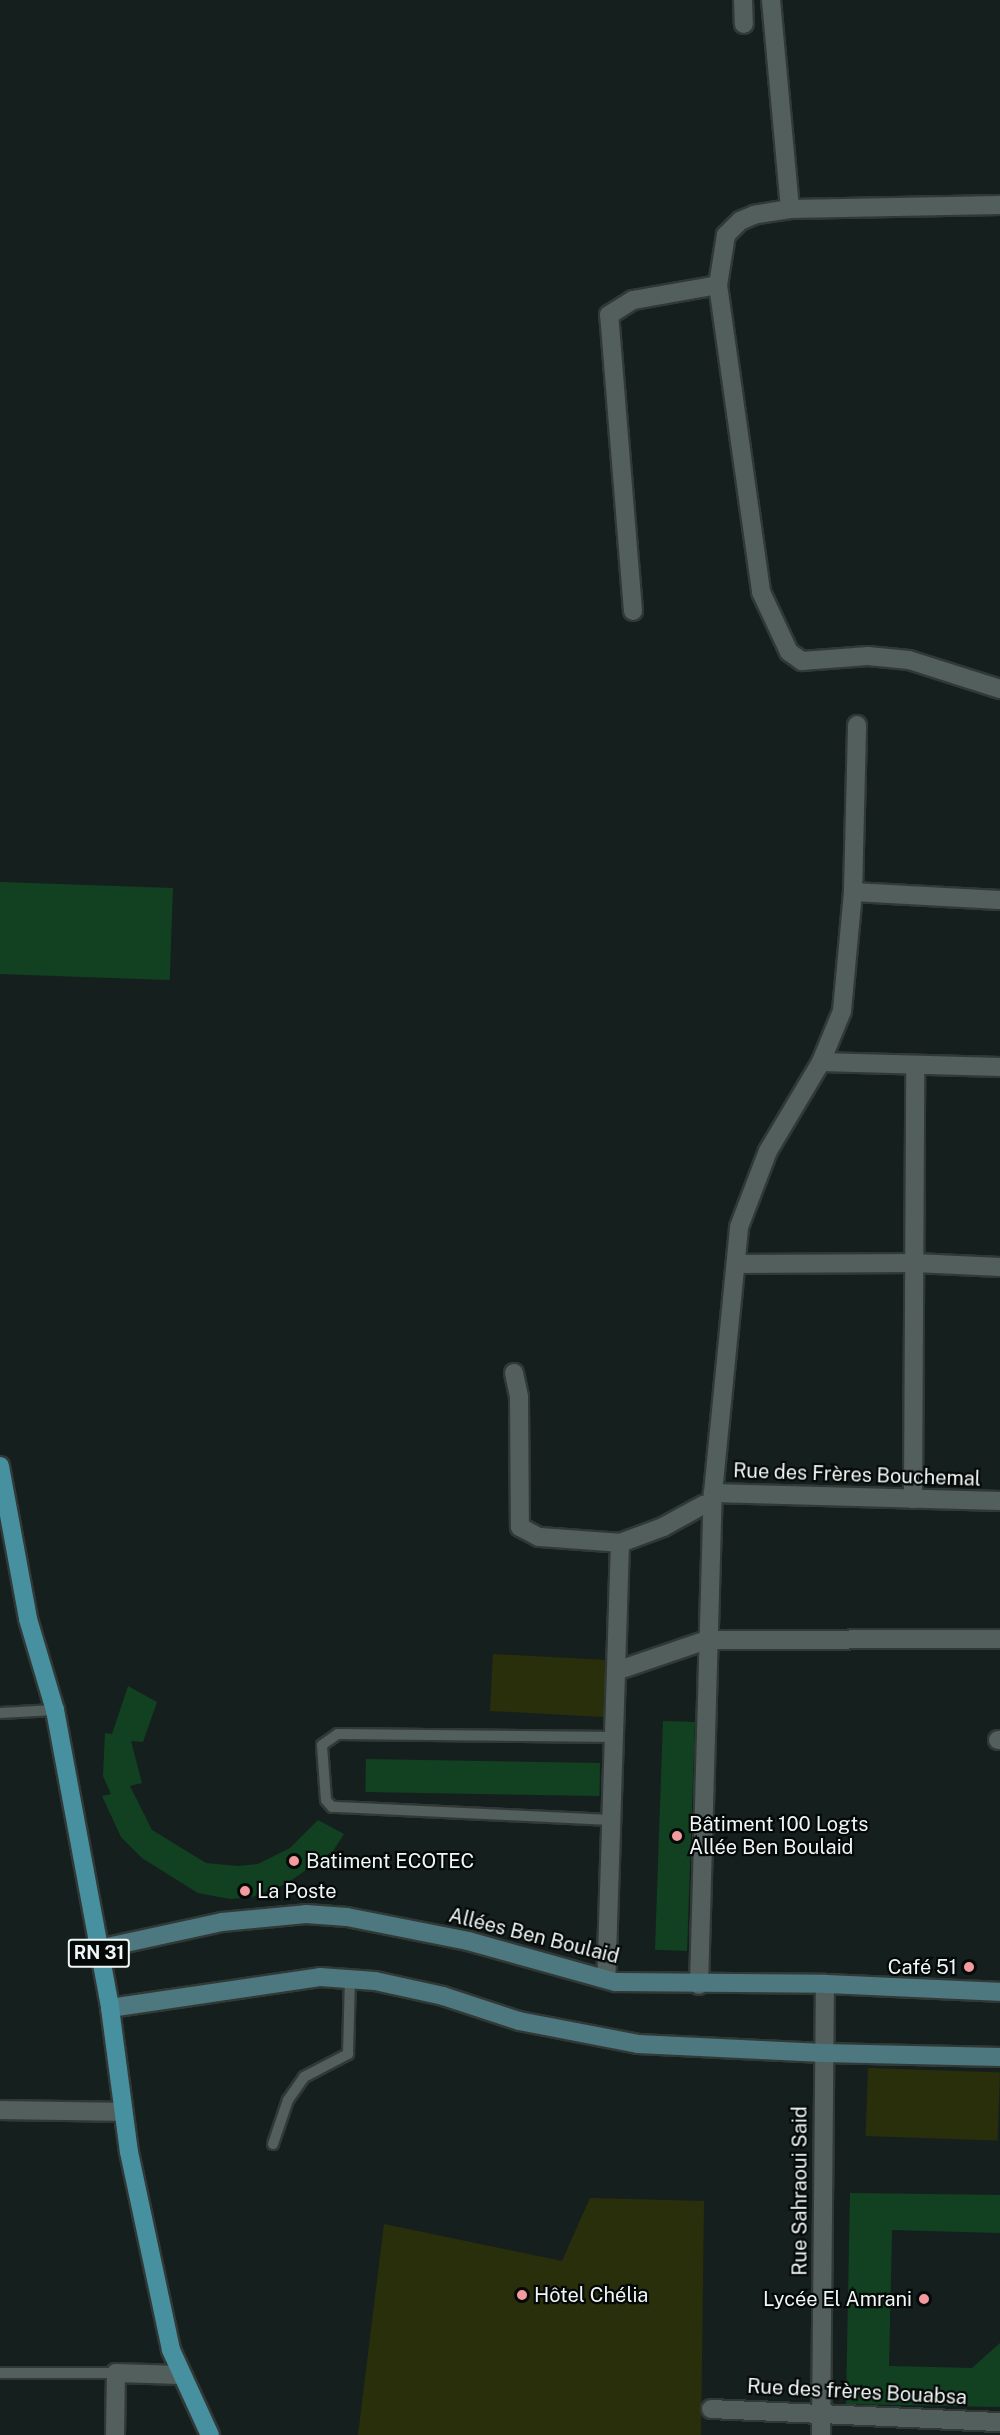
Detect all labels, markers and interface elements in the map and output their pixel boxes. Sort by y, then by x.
street label: Rue des Frères Bouchemal [732,1459,982,1491]
place label: Bâtiment 100 Logts Allée Ben Boulaid [689,1812,868,1859]
marker: Bâtiment 100 Logts Allée Ben Boulaid [670,1829,684,1843]
place label: Batiment ECOTEC [306,1849,474,1873]
marker: Batiment ECOTEC [287,1854,301,1868]
place label: La Poste [257,1879,337,1903]
marker: La Poste [238,1884,252,1898]
street label: Allées Ben Boulaid [446,1903,622,1969]
road number: RN 31 [68,1938,130,1968]
place label: Café 51 [888,1955,957,1979]
marker: Café 51 [962,1960,976,1974]
street label: Rue Sahraoui Said [788,2106,812,2276]
place label: Hôtel Chélia [534,2283,648,2307]
place label: Lycée El Amrani [763,2287,912,2311]
marker: Hôtel Chélia [515,2288,529,2302]
marker: Lycée El Amrani [917,2292,931,2306]
street label: Rue des frères Bouabsa [746,2374,968,2410]

